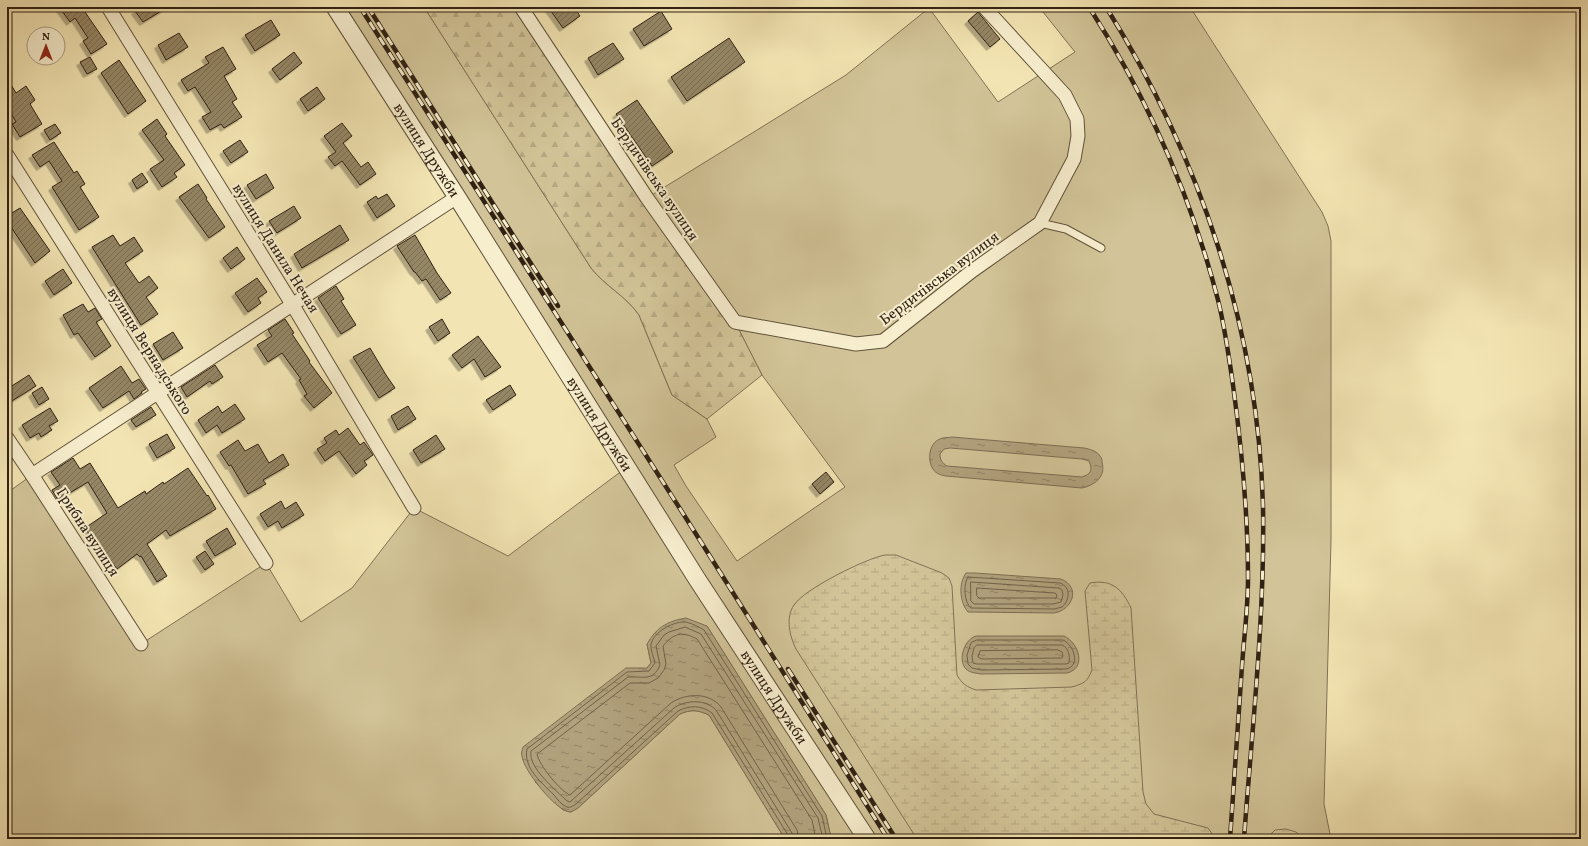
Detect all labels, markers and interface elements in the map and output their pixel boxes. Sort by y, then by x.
north arrow [26,26,66,66]
text: N [42,30,50,45]
street label: вулиця Дружби [387,99,464,202]
street label: Бердичівська вулиця [605,114,703,246]
street label: вулиця Данила Нечая [226,180,323,318]
street label: Бердичівська вулиця [876,227,1004,331]
street label: вулиця Вернадського [101,284,196,419]
street label: вулиця Дружби [561,373,636,476]
street label: Грибна вулиця [50,484,123,582]
street label: вулиця Дружби [734,647,811,749]

